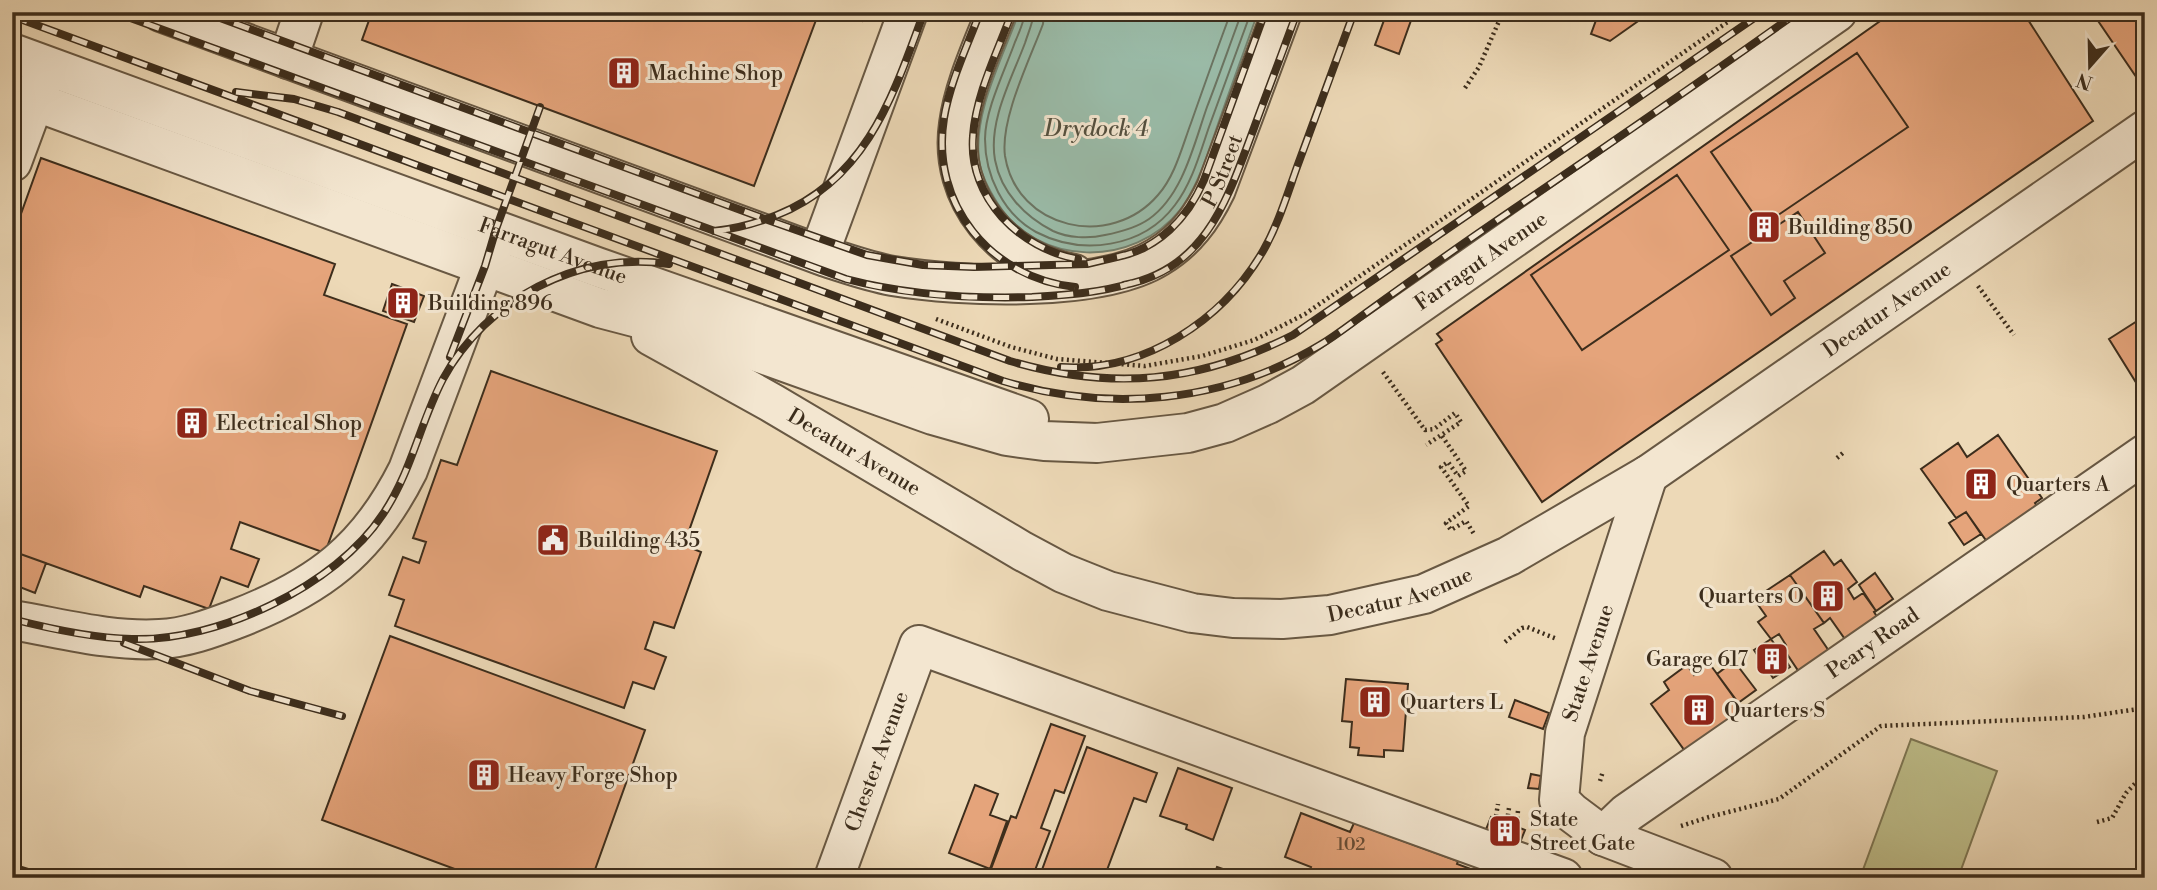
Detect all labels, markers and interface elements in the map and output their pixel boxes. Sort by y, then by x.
north arrow [2056,32,2126,102]
building icon: Machine Shop [605,54,643,92]
place label: Machine Shop [648,61,783,87]
text: N [2073,67,2096,95]
water label: Drydock 4 [1043,115,1148,143]
street label: P Street [1197,131,1249,212]
street label: Farragut Avenue [1410,206,1553,317]
building icon: Building 850 [1745,208,1783,246]
street label: Farragut Avenue [475,213,630,291]
place label: Building 850 [1787,215,1913,241]
street label: Decatur Avenue [1818,257,1956,364]
building icon: Building 896 [384,284,422,322]
place label: Building 896 [427,291,553,317]
street label: Decatur Avenue [783,403,925,502]
building icon: Electrical Shop [173,404,211,442]
place label: Electrical Shop [216,411,362,437]
building icon: Quarters A [1962,465,2000,503]
place label: Quarters A [2006,472,2110,498]
public building icon: Building 435 [534,521,572,559]
place label: Building 435 [577,528,700,554]
street label: Decatur Avenue [1325,562,1477,629]
building icon: Quarters O [1809,577,1847,615]
place label: Quarters O [1698,584,1804,610]
street label: State Avenue [1558,601,1620,725]
street label: Peary Road [1822,602,1925,685]
building icon: Garage 617 [1753,640,1791,678]
place label: Garage 617 [1646,647,1748,673]
building icon: Quarters L [1356,683,1394,721]
street label: Chester Avenue [840,688,915,836]
place label: Quarters L [1400,690,1503,716]
building icon: Quarters S [1680,691,1718,729]
place label: Quarters S [1724,698,1825,724]
building icon: Heavy Forge Shop [465,756,503,794]
place label: Heavy Forge Shop [508,763,678,789]
place label: State Street Gate [1530,807,1635,857]
building icon: State Street Gate [1486,812,1524,850]
house number: 102 [1336,833,1366,856]

